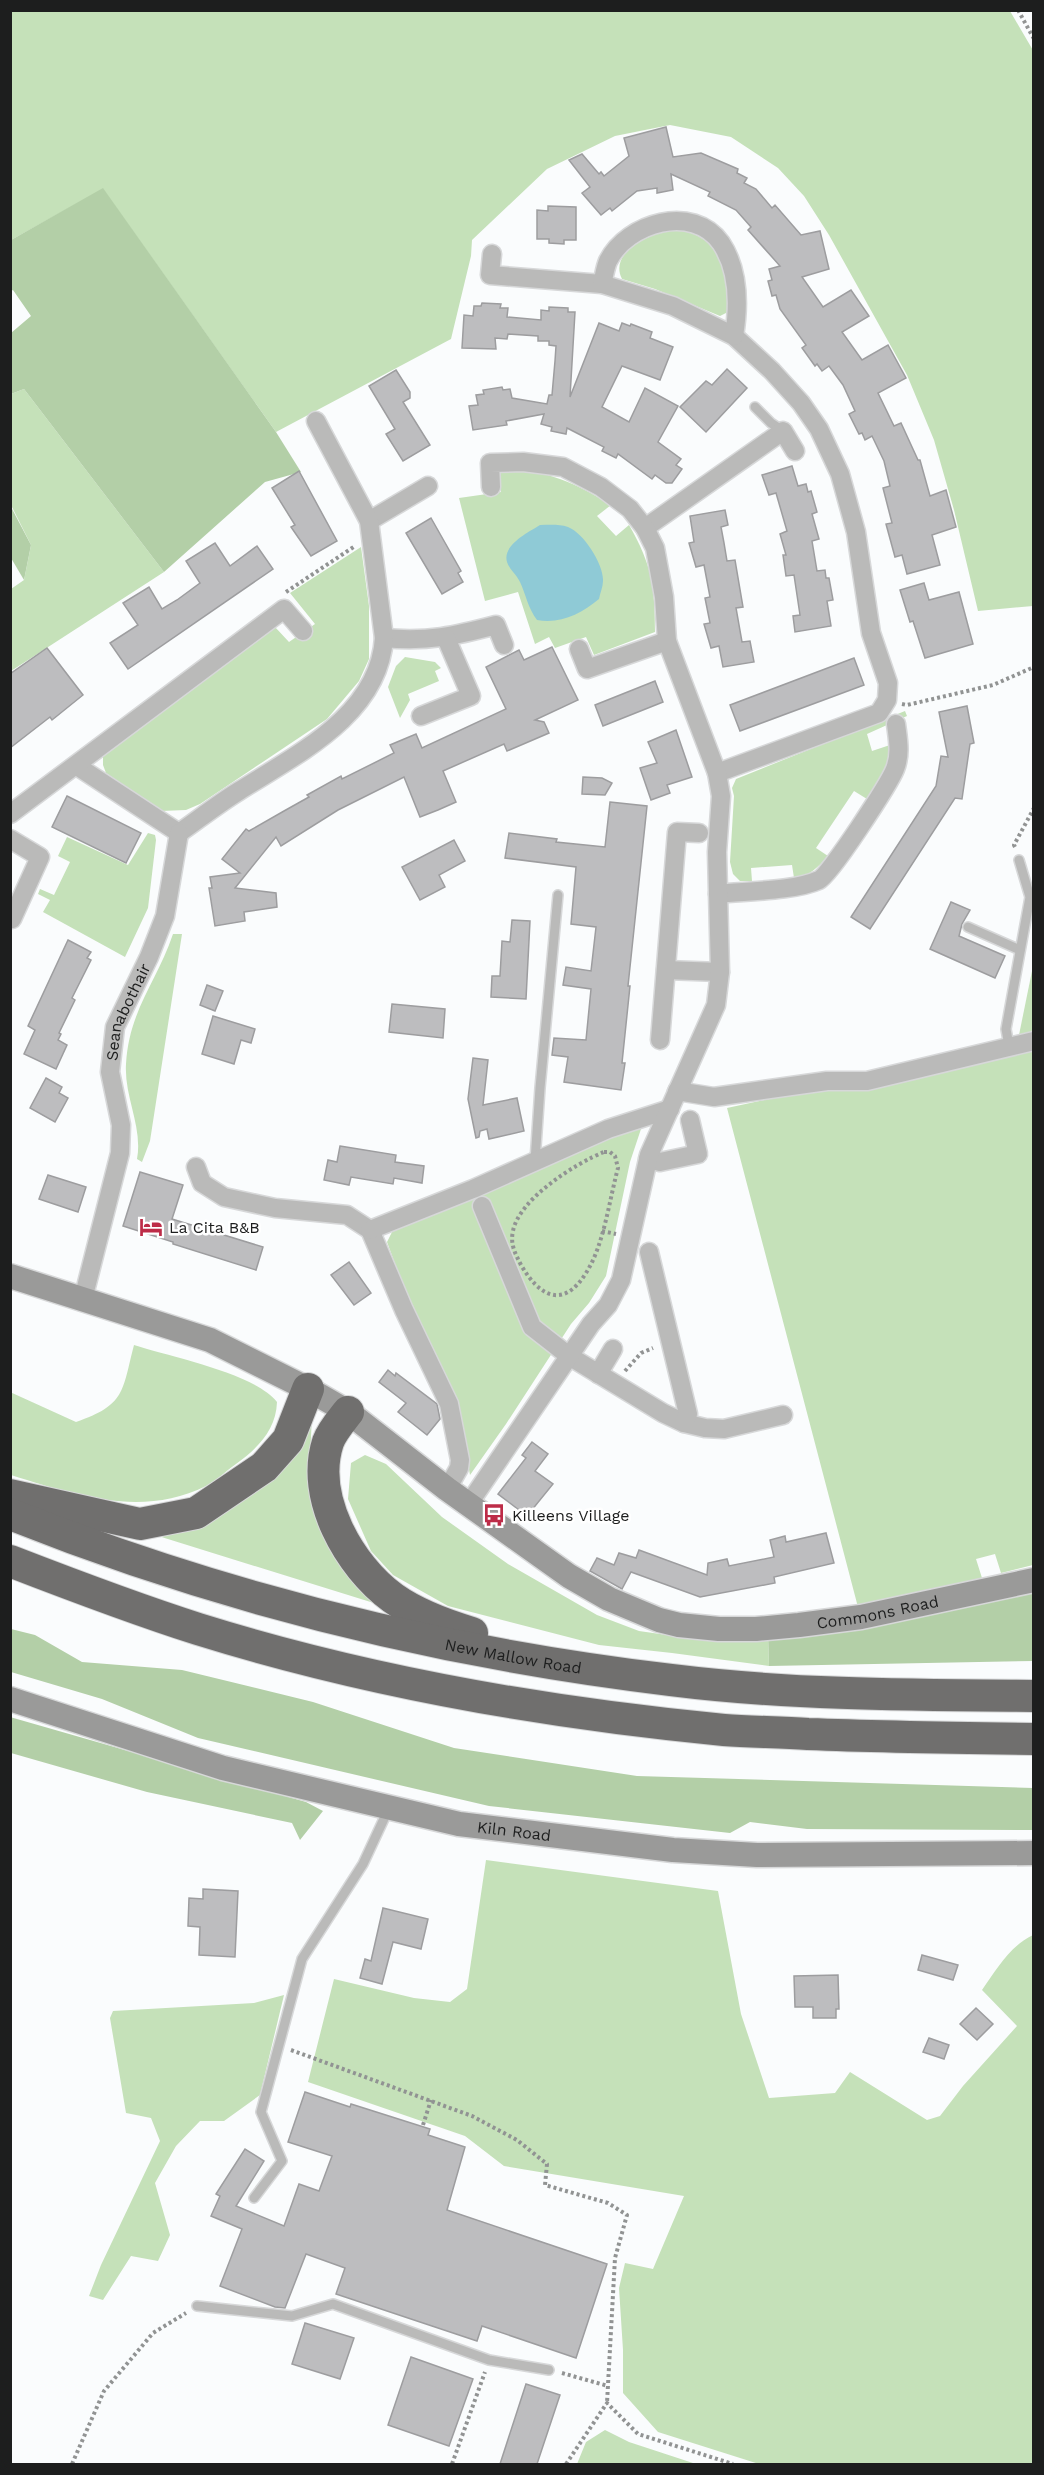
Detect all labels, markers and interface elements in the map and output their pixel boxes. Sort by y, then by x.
street label: Seanabothair [102,960,155,1062]
hotel icon: La Cita B&B [138,1214,164,1240]
place label: La Cita B&B [169,1218,260,1237]
bus stop icon: Killeens Village [481,1502,507,1528]
place label: Killeens Village [512,1506,629,1525]
street label: Commons Road [816,1592,940,1633]
street label: New Mallow Road [443,1635,583,1678]
street label: Kiln Road [476,1817,552,1845]

